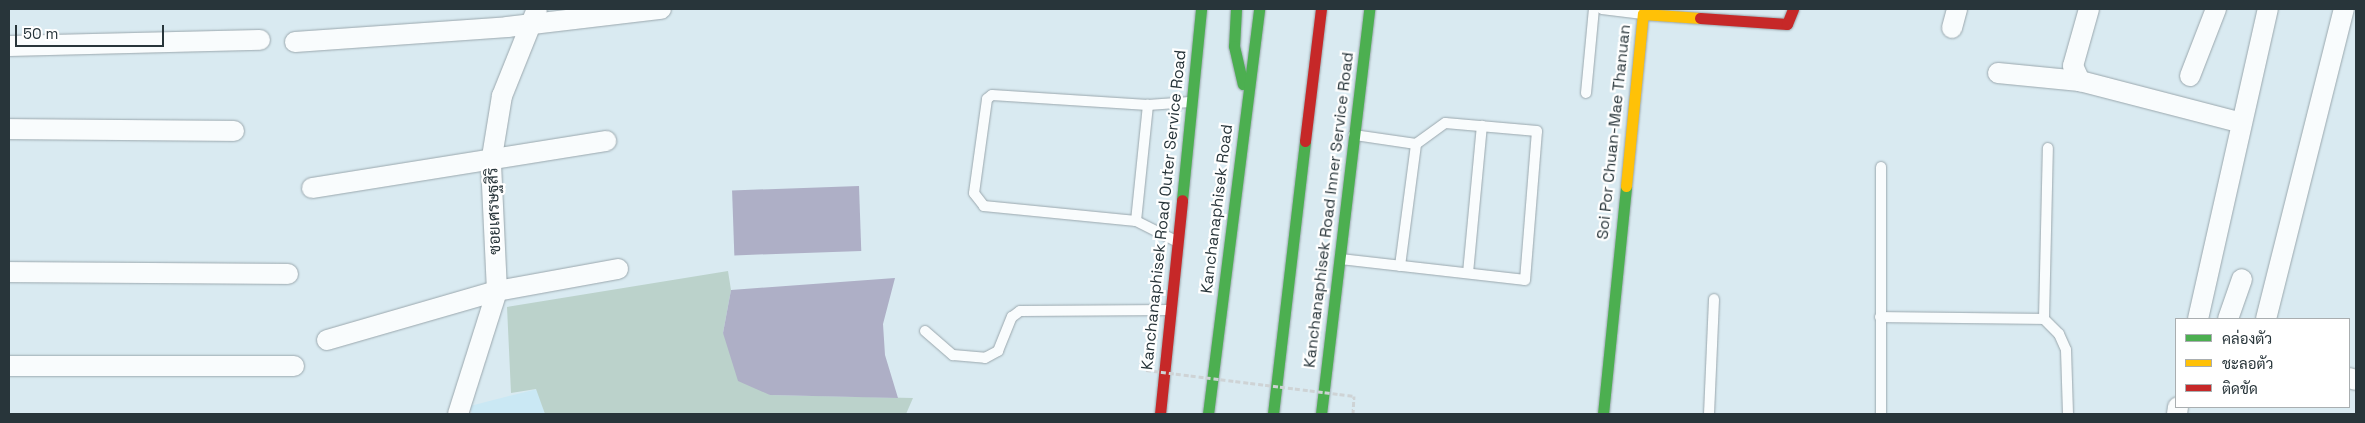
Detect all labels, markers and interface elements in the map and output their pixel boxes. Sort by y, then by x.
scale bar [18,15,166,47]
street label: Soi Por Chuan-Mae Thanuan [1593,23,1635,241]
text: 50 m [23,24,58,43]
street label: Kanchanaphisek Road Outer Service Road [1138,49,1190,371]
street label: Kanchanaphisek Road Inner Service Road [1300,51,1358,369]
street label: Kanchanaphisek Road [1197,123,1237,295]
street label: ซอยเศรษฐสิริ [483,167,505,255]
legend [2175,318,2350,408]
text: คล่องตัว [2222,329,2272,348]
text: ชะลอตัว [2222,354,2273,373]
text: ติดขัด [2222,379,2258,398]

